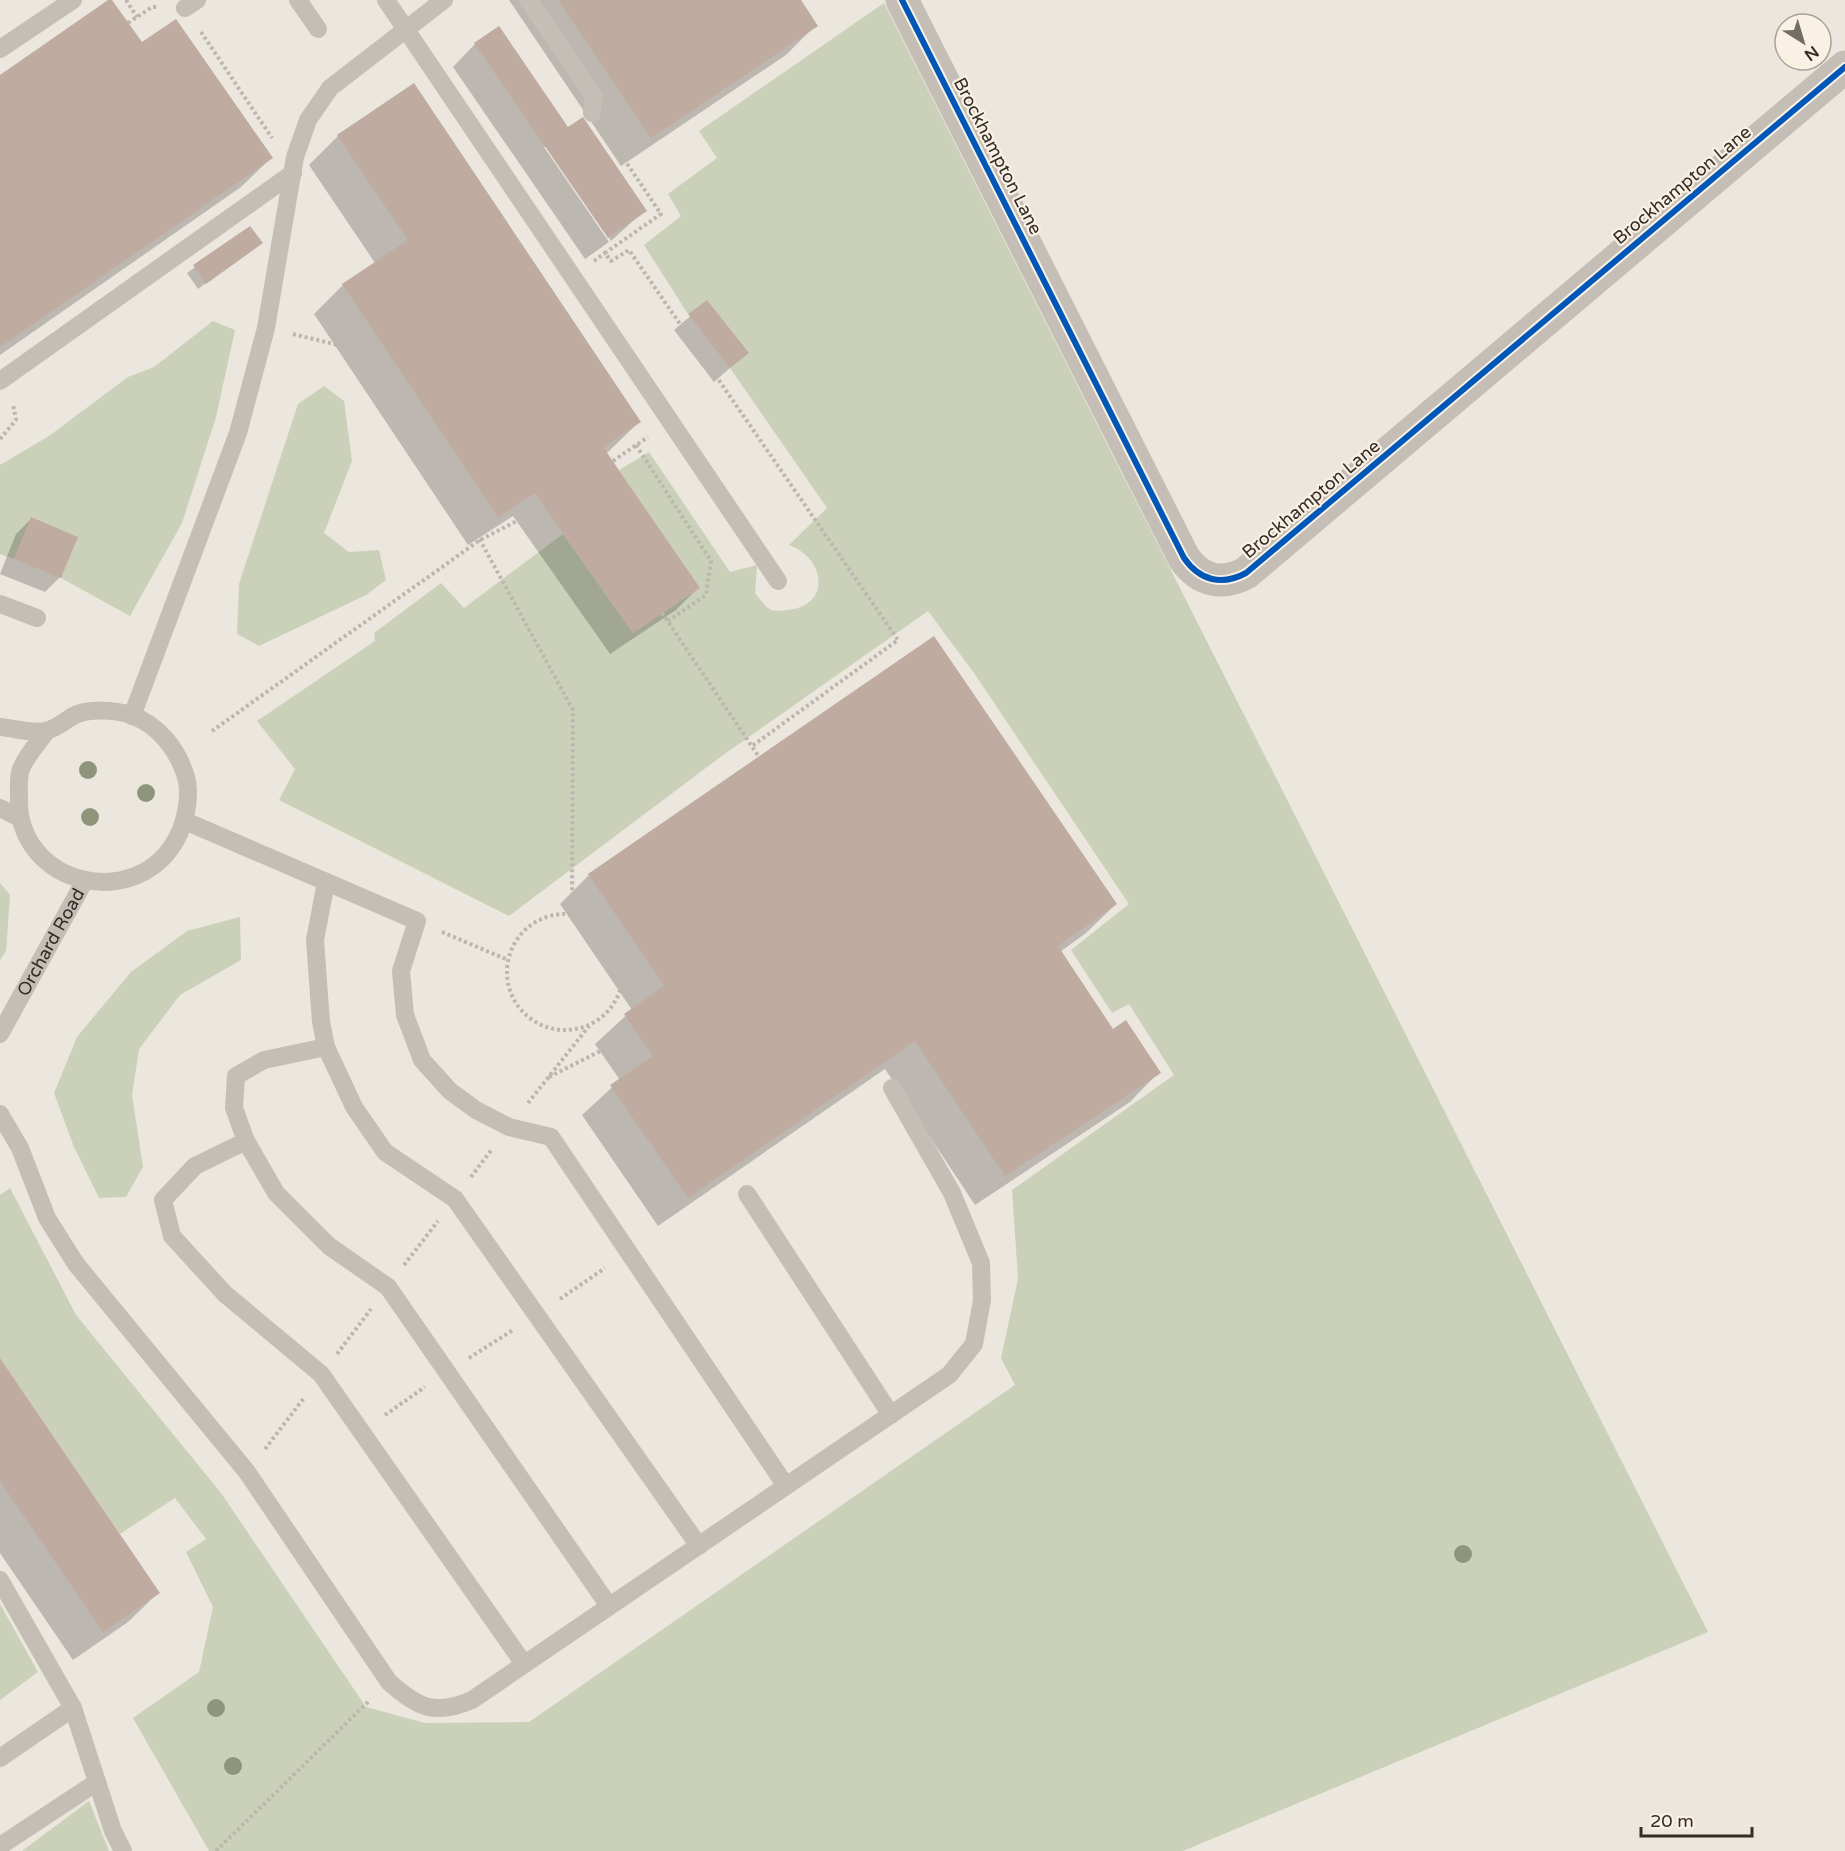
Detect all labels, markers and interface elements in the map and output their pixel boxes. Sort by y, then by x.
north arrow [1773,12,1833,72]
text: N [1800,41,1823,65]
street label: Brockhampton Lane [949,74,1047,238]
street label: Brockhampton Lane [1609,121,1755,249]
street label: Brockhampton Lane [1238,435,1384,563]
street label: Orchard Road [12,884,89,1000]
scale bar [1641,1800,1752,1838]
text: 20 m [1650,1810,1694,1832]

